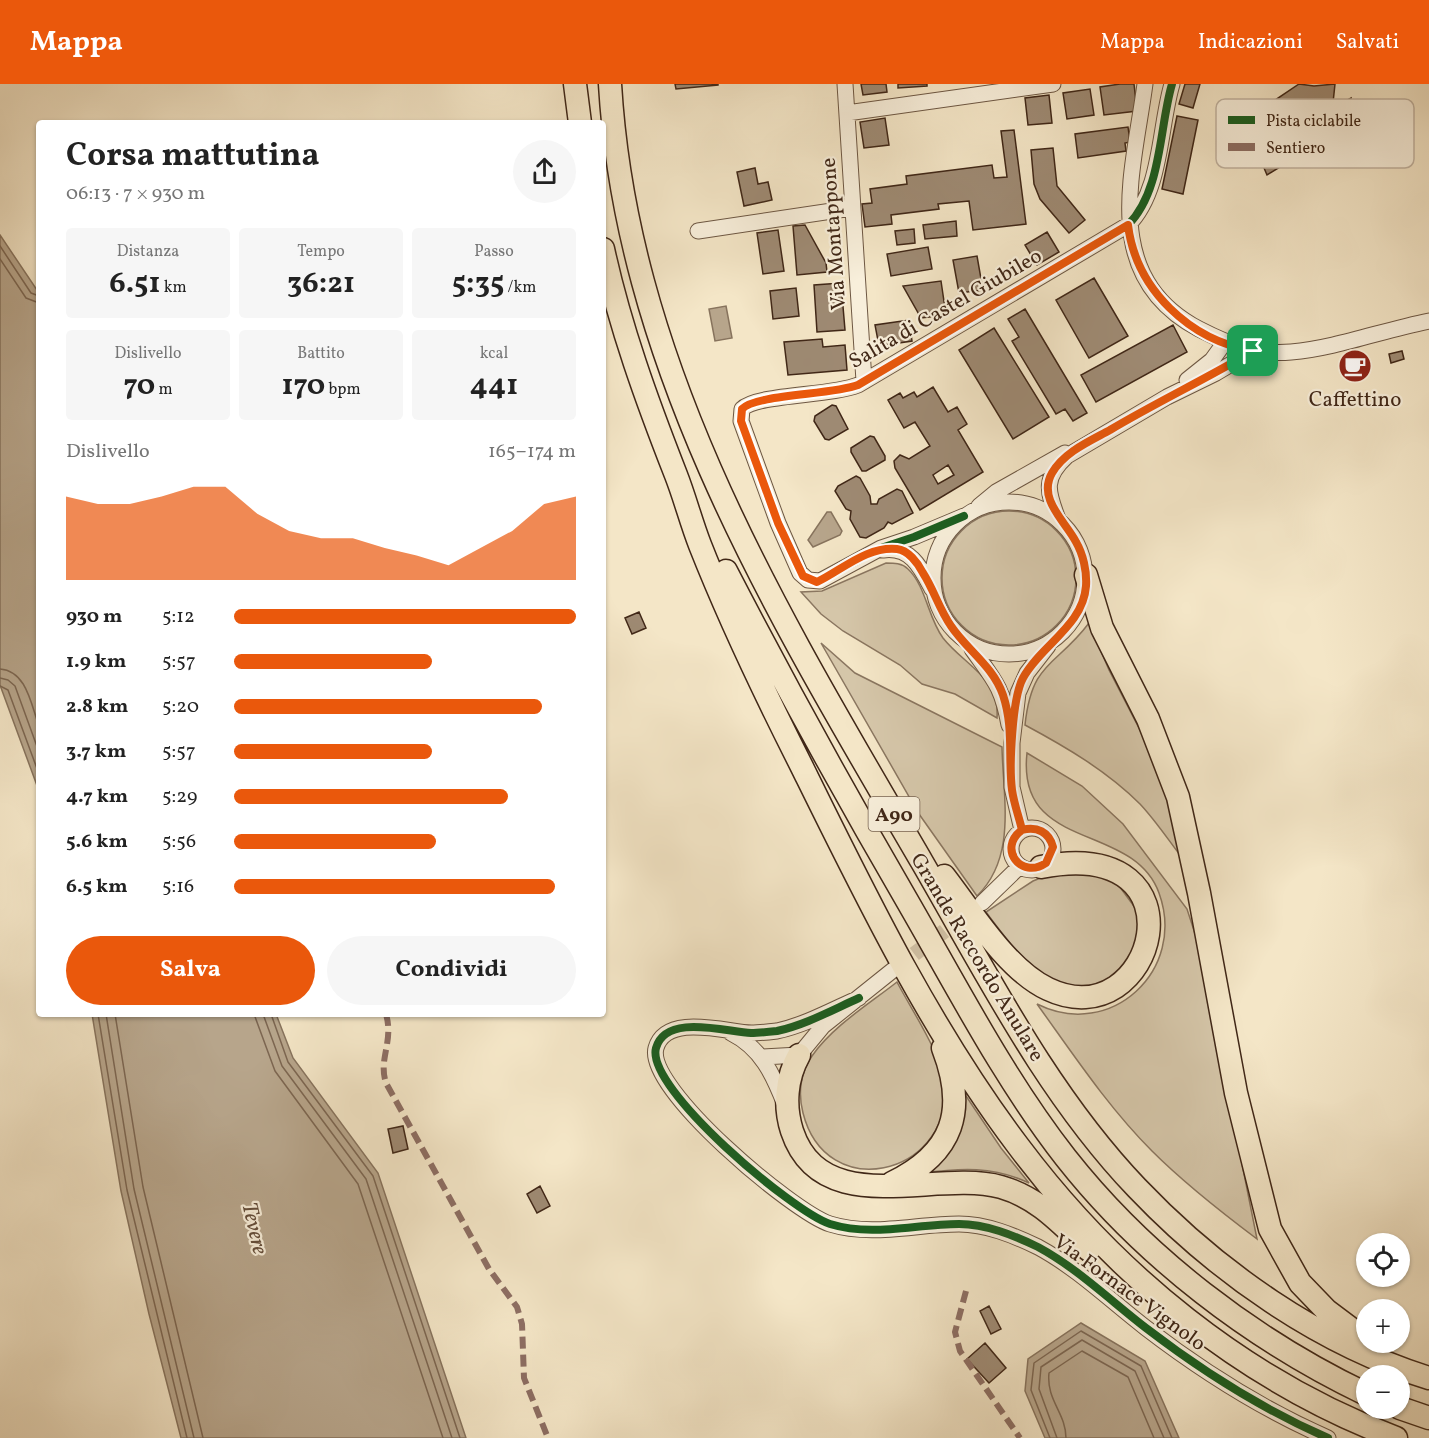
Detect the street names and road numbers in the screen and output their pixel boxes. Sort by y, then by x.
street label: Via Montappone [815,157,854,311]
street label: Salita di Castel Giubileo [844,242,1048,376]
road number: A90 [868,797,920,831]
street label: Grande Raccordo Anulare [903,848,1051,1068]
street label: Via Fornace Vignolo [1047,1228,1211,1359]

